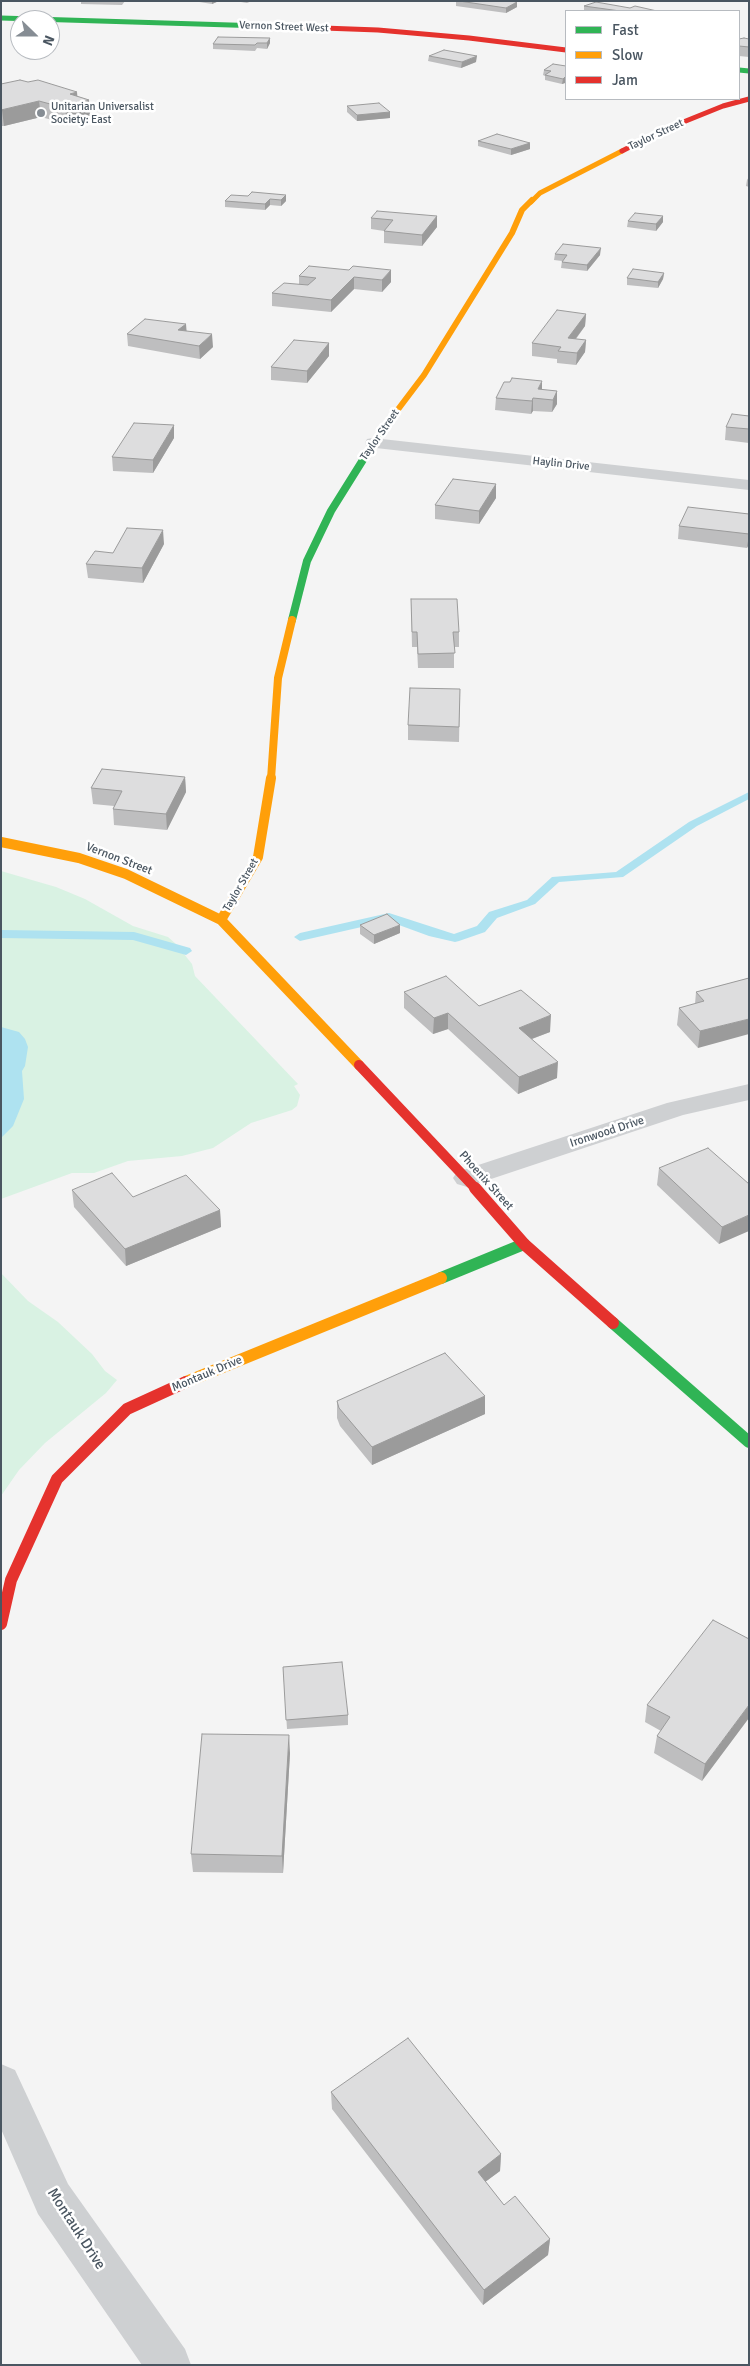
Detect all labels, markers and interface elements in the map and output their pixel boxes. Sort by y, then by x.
north arrow [10,10,60,60]
legend [565,10,740,100]
street label: Vernon Street West [239,19,329,35]
text: Fast [612,21,639,39]
text: N [39,33,58,48]
text: Slow [612,46,643,64]
text: Jam [612,71,638,89]
place label: Unitarian Universalist Society: East [51,100,154,126]
marker: Unitarian Universalist Society: East [35,107,47,119]
street label: Taylor Street [626,117,686,153]
street label: Taylor Street [358,407,402,463]
street label: Haylin Drive [532,454,590,474]
street label: Vernon Street [84,840,154,878]
street label: Taylor Street [220,856,262,914]
street label: Ironwood Drive [568,1113,646,1151]
street label: Phoenix Street [456,1148,516,1214]
street label: Montauk Drive [170,1353,244,1395]
street label: Montauk Drive [43,2185,109,2273]

